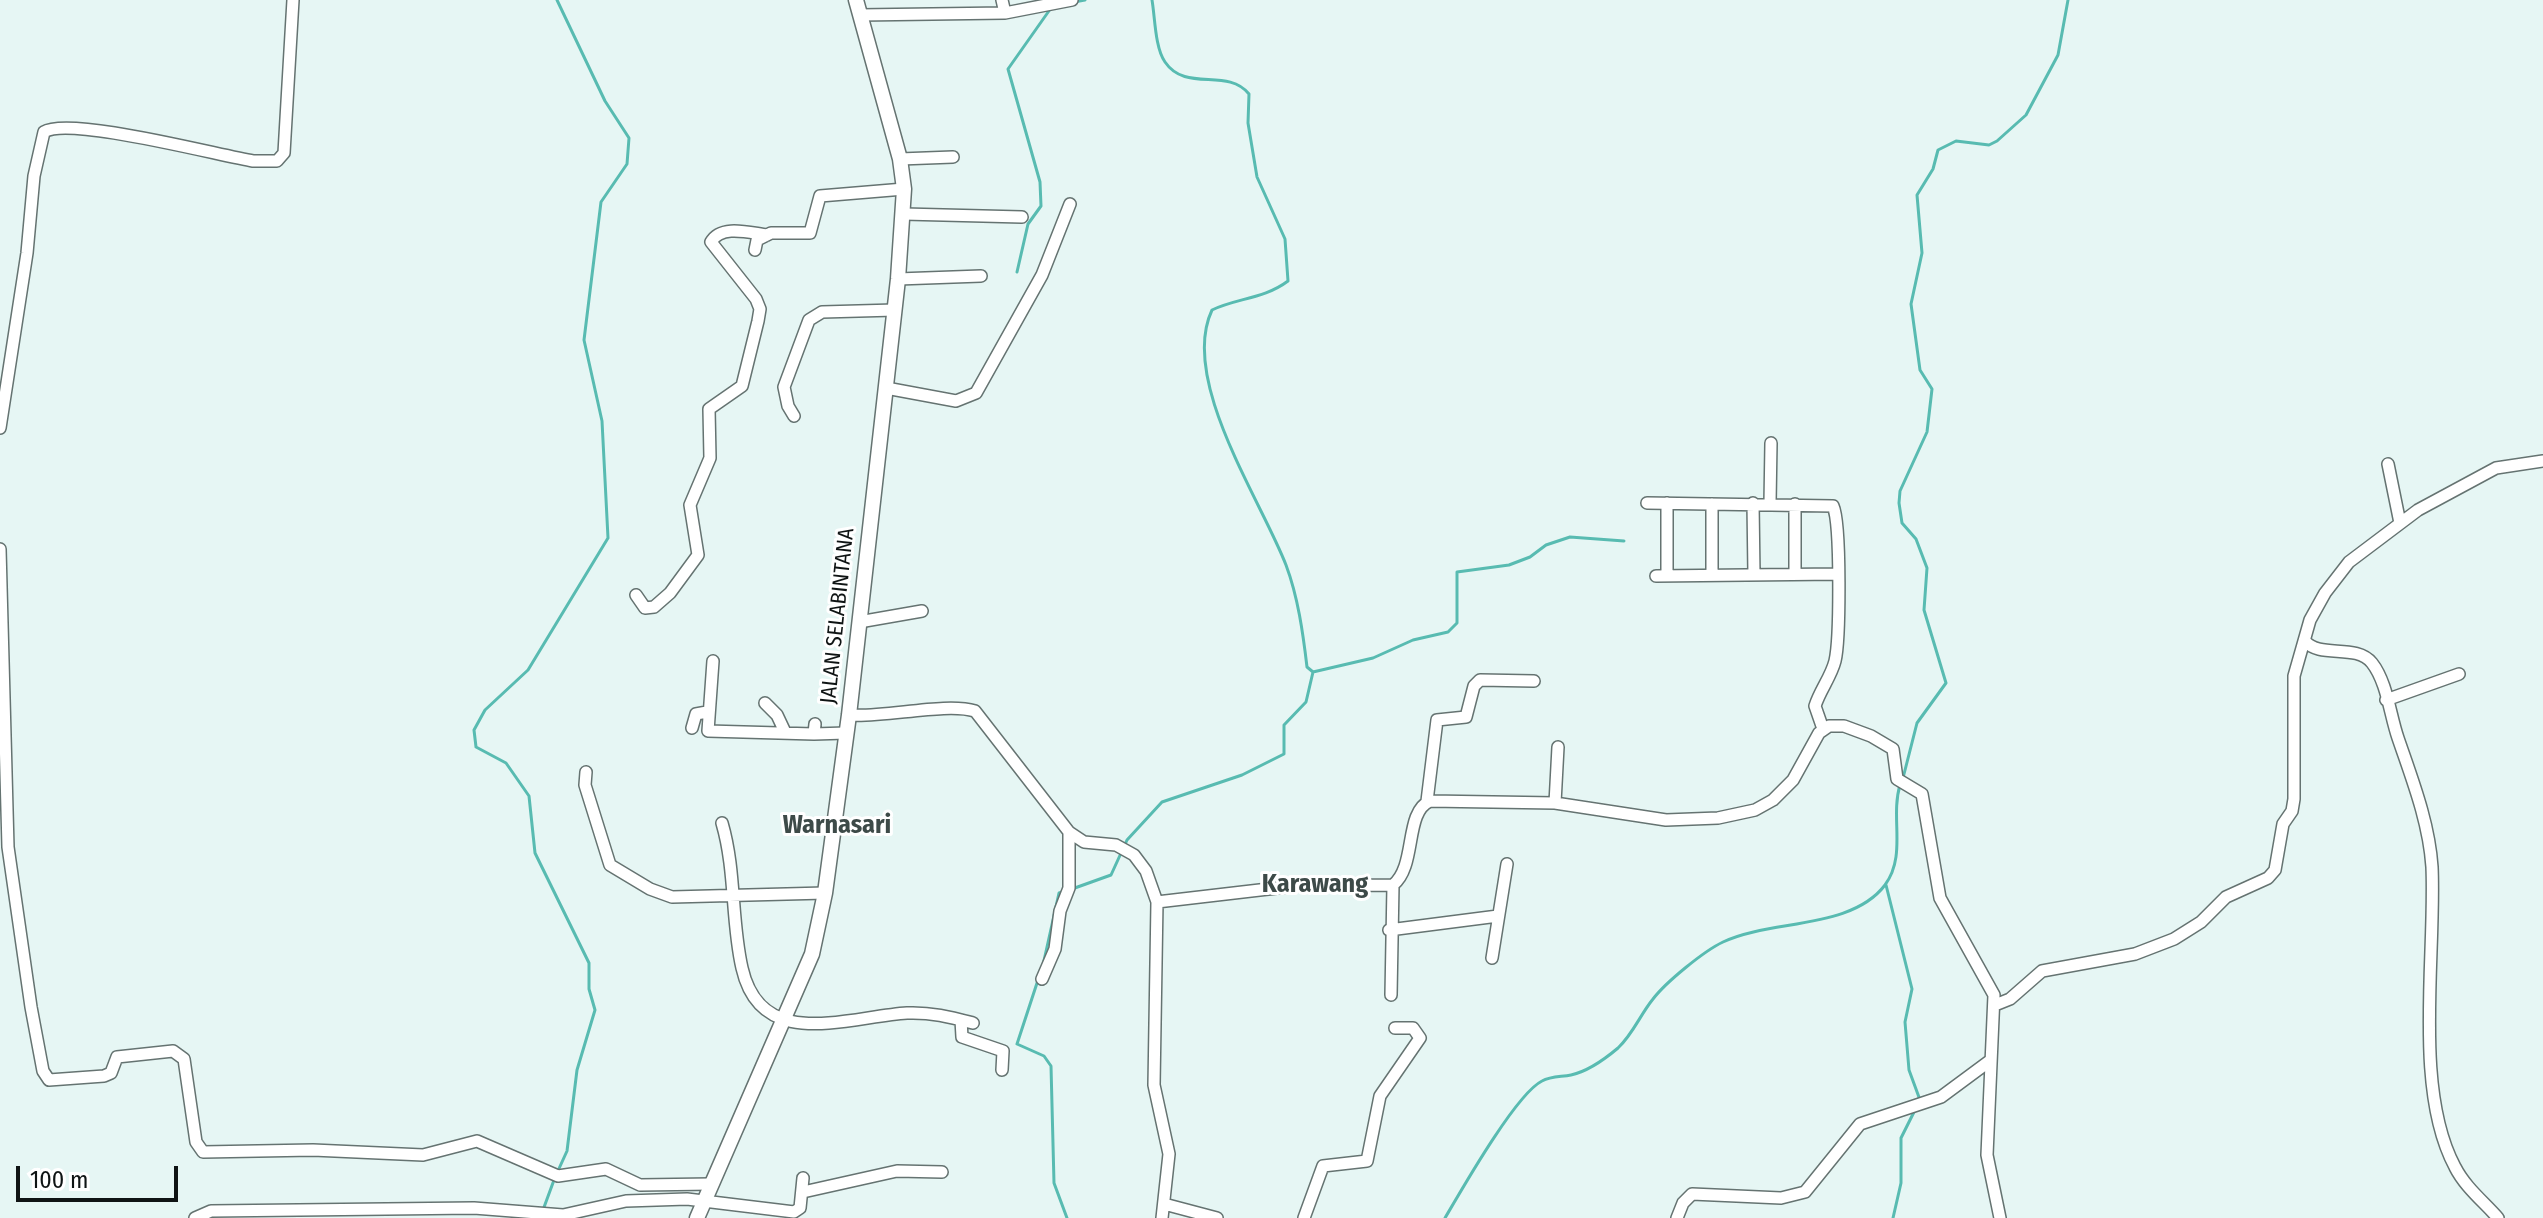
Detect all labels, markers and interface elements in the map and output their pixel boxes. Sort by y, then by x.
street label: JALAN SELABINTANA [816,527,860,705]
district label: Warnasari [783,810,891,842]
district label: Karawang [1262,869,1368,901]
scale bar [20,1150,182,1200]
text: 100 m [30,1166,88,1194]

